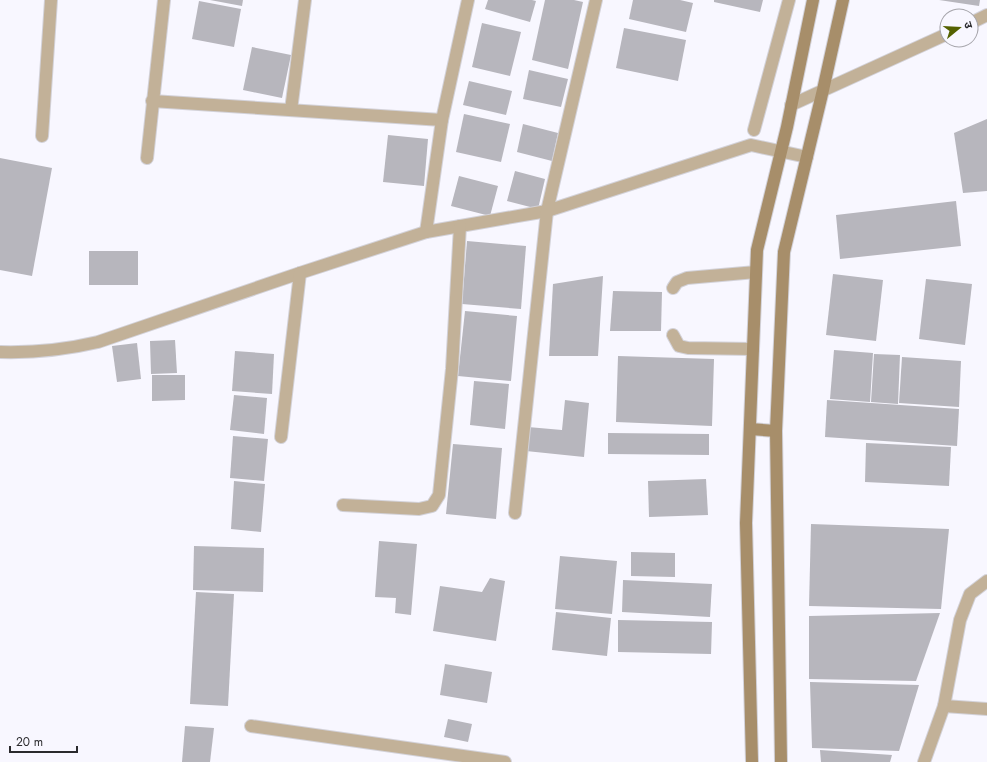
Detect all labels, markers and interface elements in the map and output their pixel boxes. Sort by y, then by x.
north arrow [939,8,979,48]
text: उ [960,19,977,31]
scale bar [10,728,77,754]
text: 20 m [16,733,43,751]

